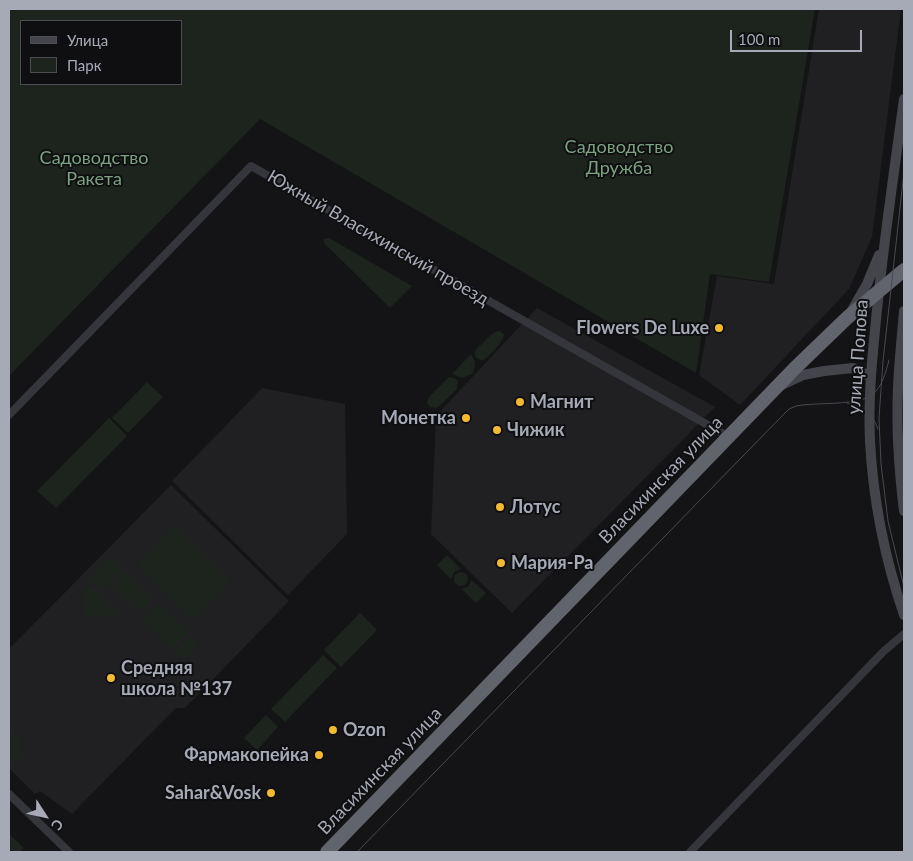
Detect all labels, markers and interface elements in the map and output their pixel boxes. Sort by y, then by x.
legend [20,20,182,85]
scale bar [733,20,866,52]
text: 100 m [738,30,780,48]
text: Улица [67,31,108,49]
text: Парк [67,56,101,74]
park label: Садоводство Дружба [565,136,673,178]
park label: Садоводство Ракета [40,147,148,190]
street label: Южный Власихинский проезд [263,166,493,310]
street label: улица Попова [843,299,873,415]
place label: Flowers De Luxe [576,317,709,339]
marker: Flowers De Luxe [713,322,725,334]
place label: Магнит [530,391,593,413]
marker: Магнит [514,396,526,408]
place label: Монетка [381,407,456,429]
marker: Монетка [460,412,472,424]
street label: Власихинская улица [595,412,727,548]
place label: Чижик [507,419,565,441]
marker: Чижик [491,424,503,436]
place label: Лотус [510,496,560,518]
marker: Лотус [494,501,506,513]
place label: Мария-Ра [511,552,593,574]
marker: Мария-Ра [495,557,507,569]
place label: Средняя школа №137 [121,657,232,700]
marker: Средняя школа №137 [105,672,117,684]
street label: Власихинская улица [314,703,446,839]
place label: Ozon [343,719,386,741]
marker: Ozon [327,724,339,736]
place label: Фармакопейка [184,744,309,766]
marker: Фармакопейка [313,749,325,761]
place label: Sahar&Vosk [165,782,261,804]
marker: Sahar&Vosk [265,787,277,799]
north arrow [20,791,70,841]
text: С [48,816,67,834]

